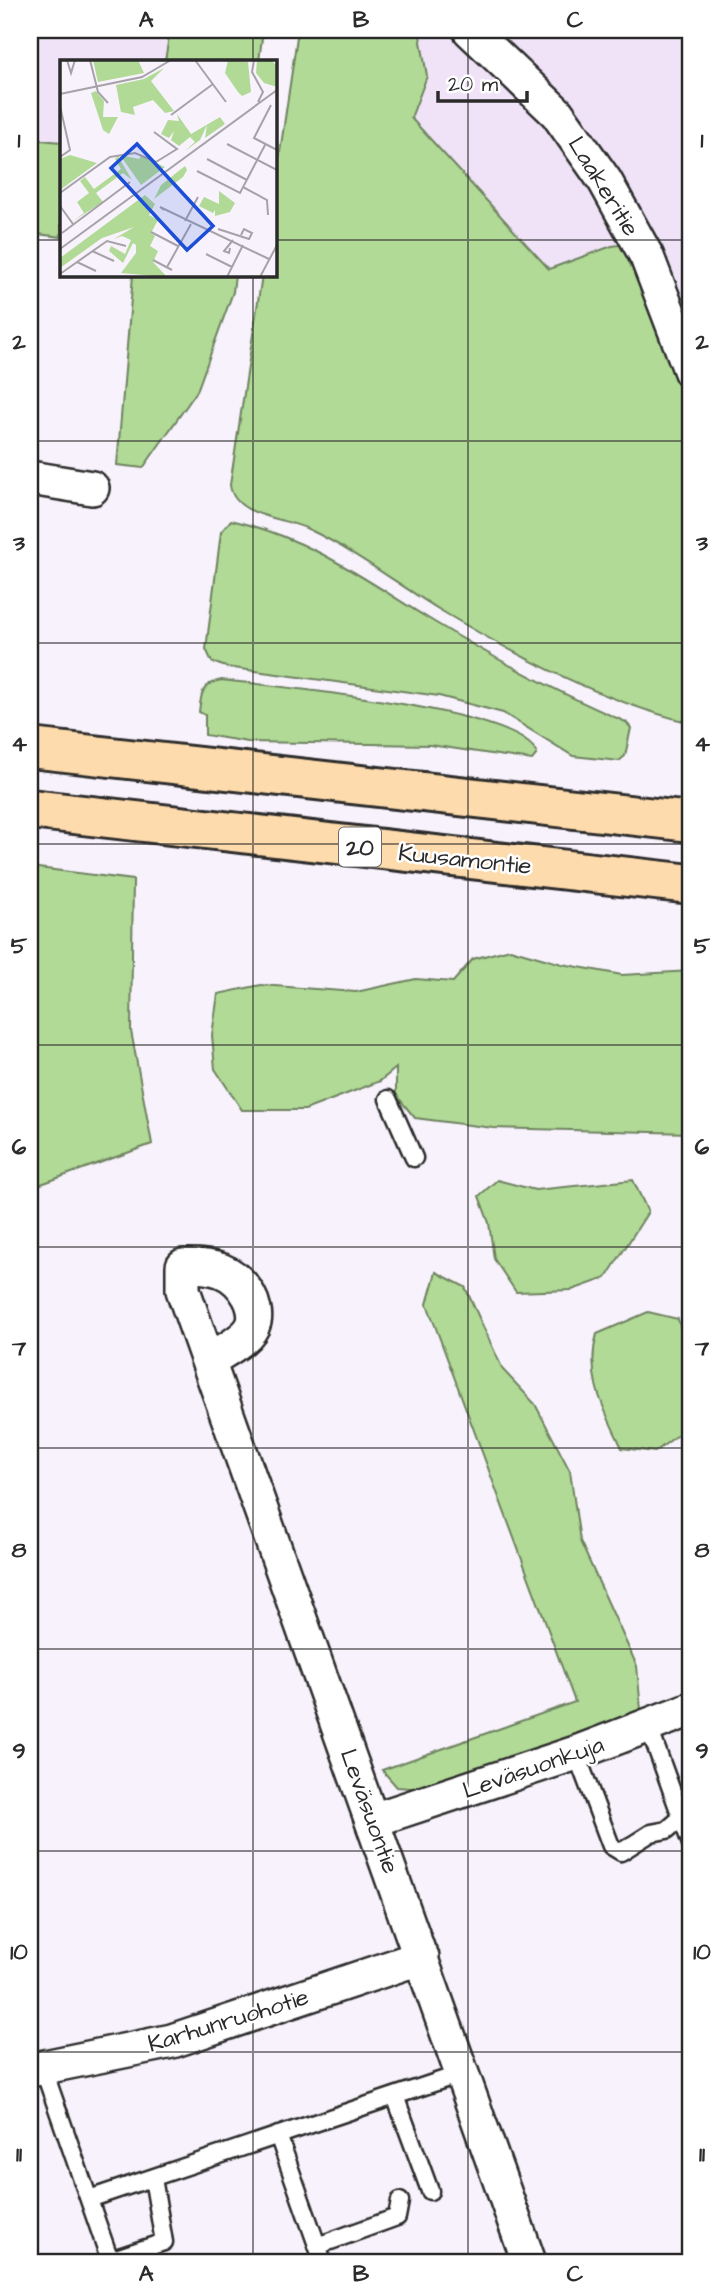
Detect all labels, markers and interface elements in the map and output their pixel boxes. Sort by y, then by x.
text: A [139,4,154,36]
text: B [353,4,370,36]
text: C [567,4,584,36]
inset map [60,60,276,276]
scale bar [438,60,527,104]
text: 20 m [448,70,499,99]
text: 1 [18,124,21,156]
text: 1 [701,124,704,156]
street label: Laakeritie [559,130,647,243]
text: 2 [11,326,26,358]
text: 2 [694,326,709,358]
text: 3 [12,527,25,559]
text: 3 [695,527,708,559]
text: 4 [11,728,27,760]
text: 4 [694,728,710,760]
road number: 20 [339,828,381,866]
street label: Kuusamontie [397,836,533,884]
text: 5 [11,930,28,962]
text: 5 [694,930,711,962]
text: 6 [12,1131,27,1163]
text: 6 [695,1131,710,1163]
text: 7 [11,1332,27,1364]
text: 7 [694,1332,710,1364]
text: 8 [12,1534,27,1566]
text: 8 [695,1534,710,1566]
street label: Leväsuonkuja [458,1728,609,1808]
text: 9 [12,1735,26,1767]
text: 9 [695,1735,709,1767]
street label: Leväsuontie [331,1744,407,1878]
text: 10 [10,1936,28,1968]
text: 10 [693,1936,711,1968]
street label: Karhunruohotie [144,1980,313,2062]
text: 11 [16,2138,22,2170]
text: 11 [699,2138,705,2170]
text: A [139,2258,154,2290]
text: B [353,2258,370,2290]
text: C [567,2258,584,2290]

